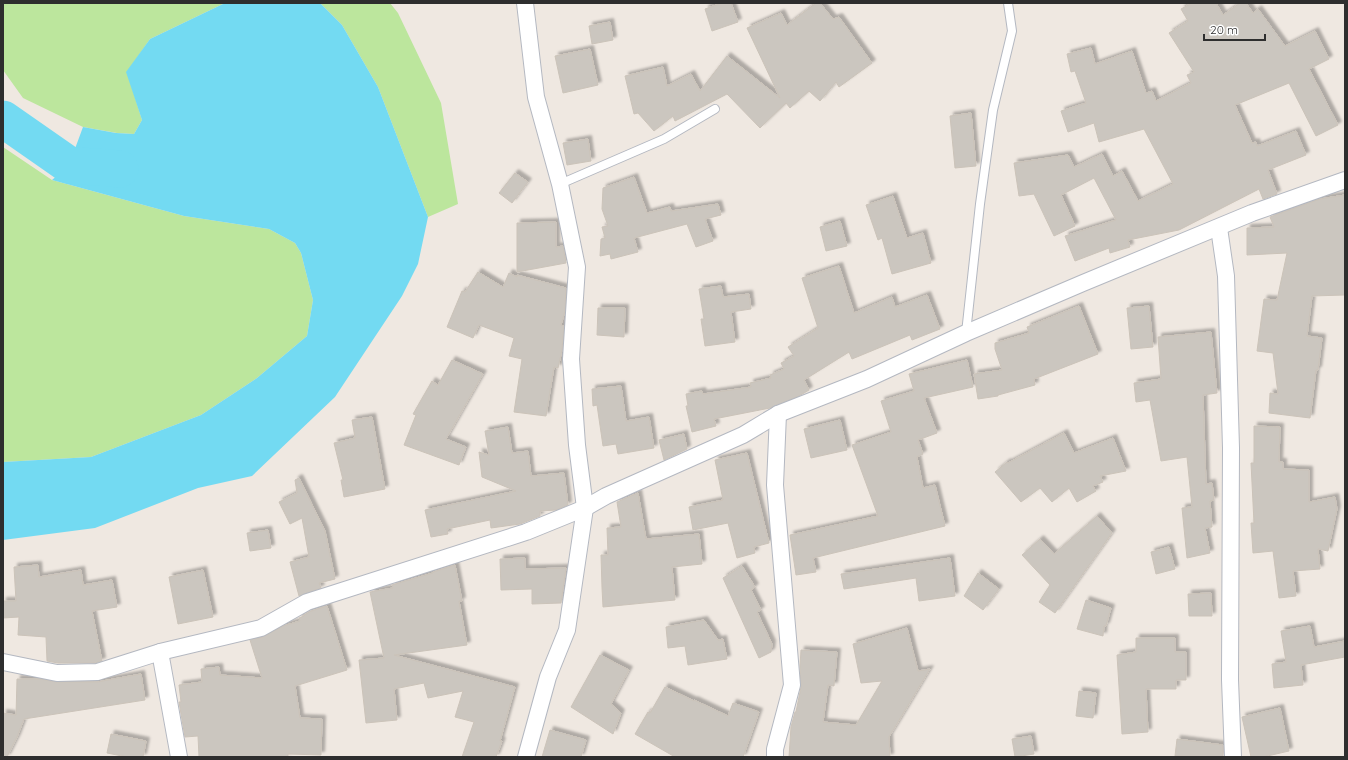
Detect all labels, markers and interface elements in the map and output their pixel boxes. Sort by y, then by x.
scale bar [1204,16,1265,42]
text: 20 m [1210,22,1238,37]

